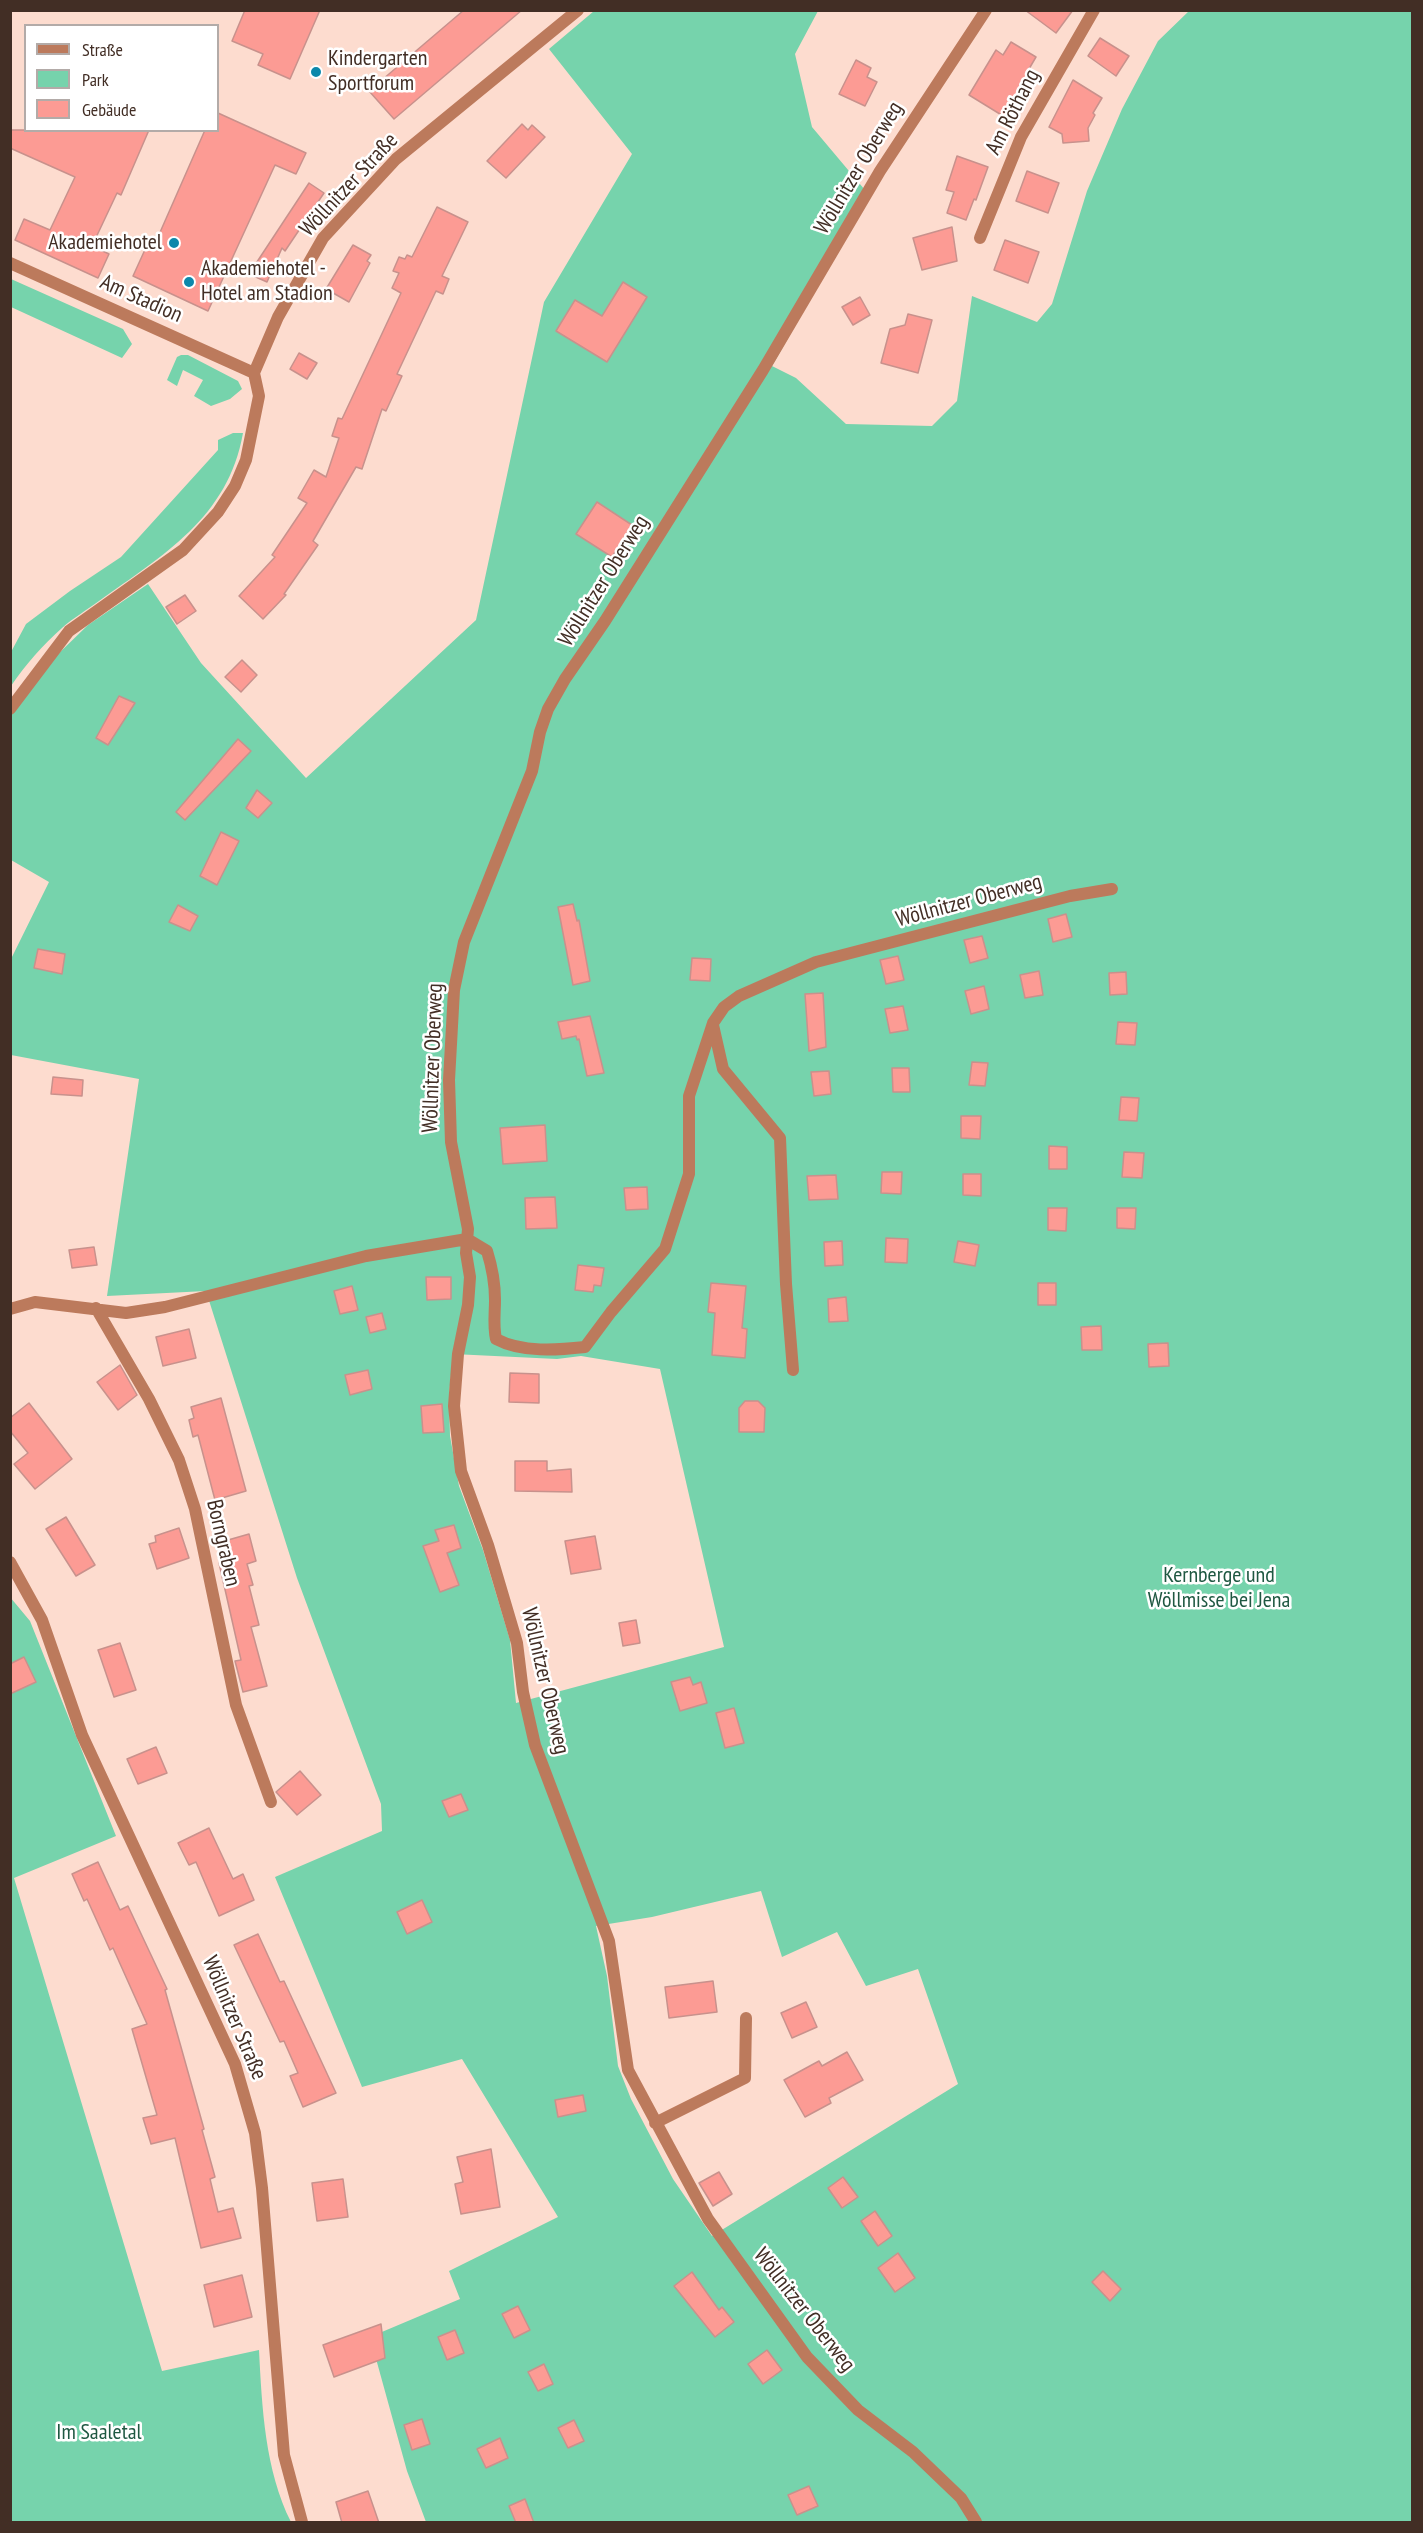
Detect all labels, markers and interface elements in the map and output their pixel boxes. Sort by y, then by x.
legend [24,24,219,132]
text: Straße [82,38,123,61]
place label: Kindergarten Sportforum [328,46,427,98]
marker: Kindergarten Sportforum [309,65,323,79]
street label: Am Röthang [980,65,1046,159]
text: Park [82,68,109,91]
street label: Wöllnitzer Oberweg [809,97,909,239]
text: Gebäude [82,98,136,121]
street label: Wöllnitzer Straße [294,128,404,242]
place label: Akademiehotel [48,230,162,256]
marker: Akademiehotel [167,236,181,250]
place label: Akademiehotel - Hotel am Stadion [201,256,333,308]
street label: Am Stadion [96,269,186,329]
marker: Akademiehotel - Hotel am Stadion [182,275,196,289]
street label: Wöllnitzer Oberweg [553,511,655,651]
street label: Wöllnitzer Oberweg [893,869,1045,933]
street label: Wöllnitzer Oberweg [417,983,449,1133]
street label: Borngraben [200,1497,246,1589]
park label: Kernberge und Wöllmisse bei Jena [1148,1563,1290,1615]
street label: Wöllnitzer Oberweg [515,1605,575,1757]
street label: Wöllnitzer Straße [196,1952,272,2084]
street label: Wöllnitzer Oberweg [747,2243,861,2377]
park label: Im Saaletal [56,2420,142,2446]

